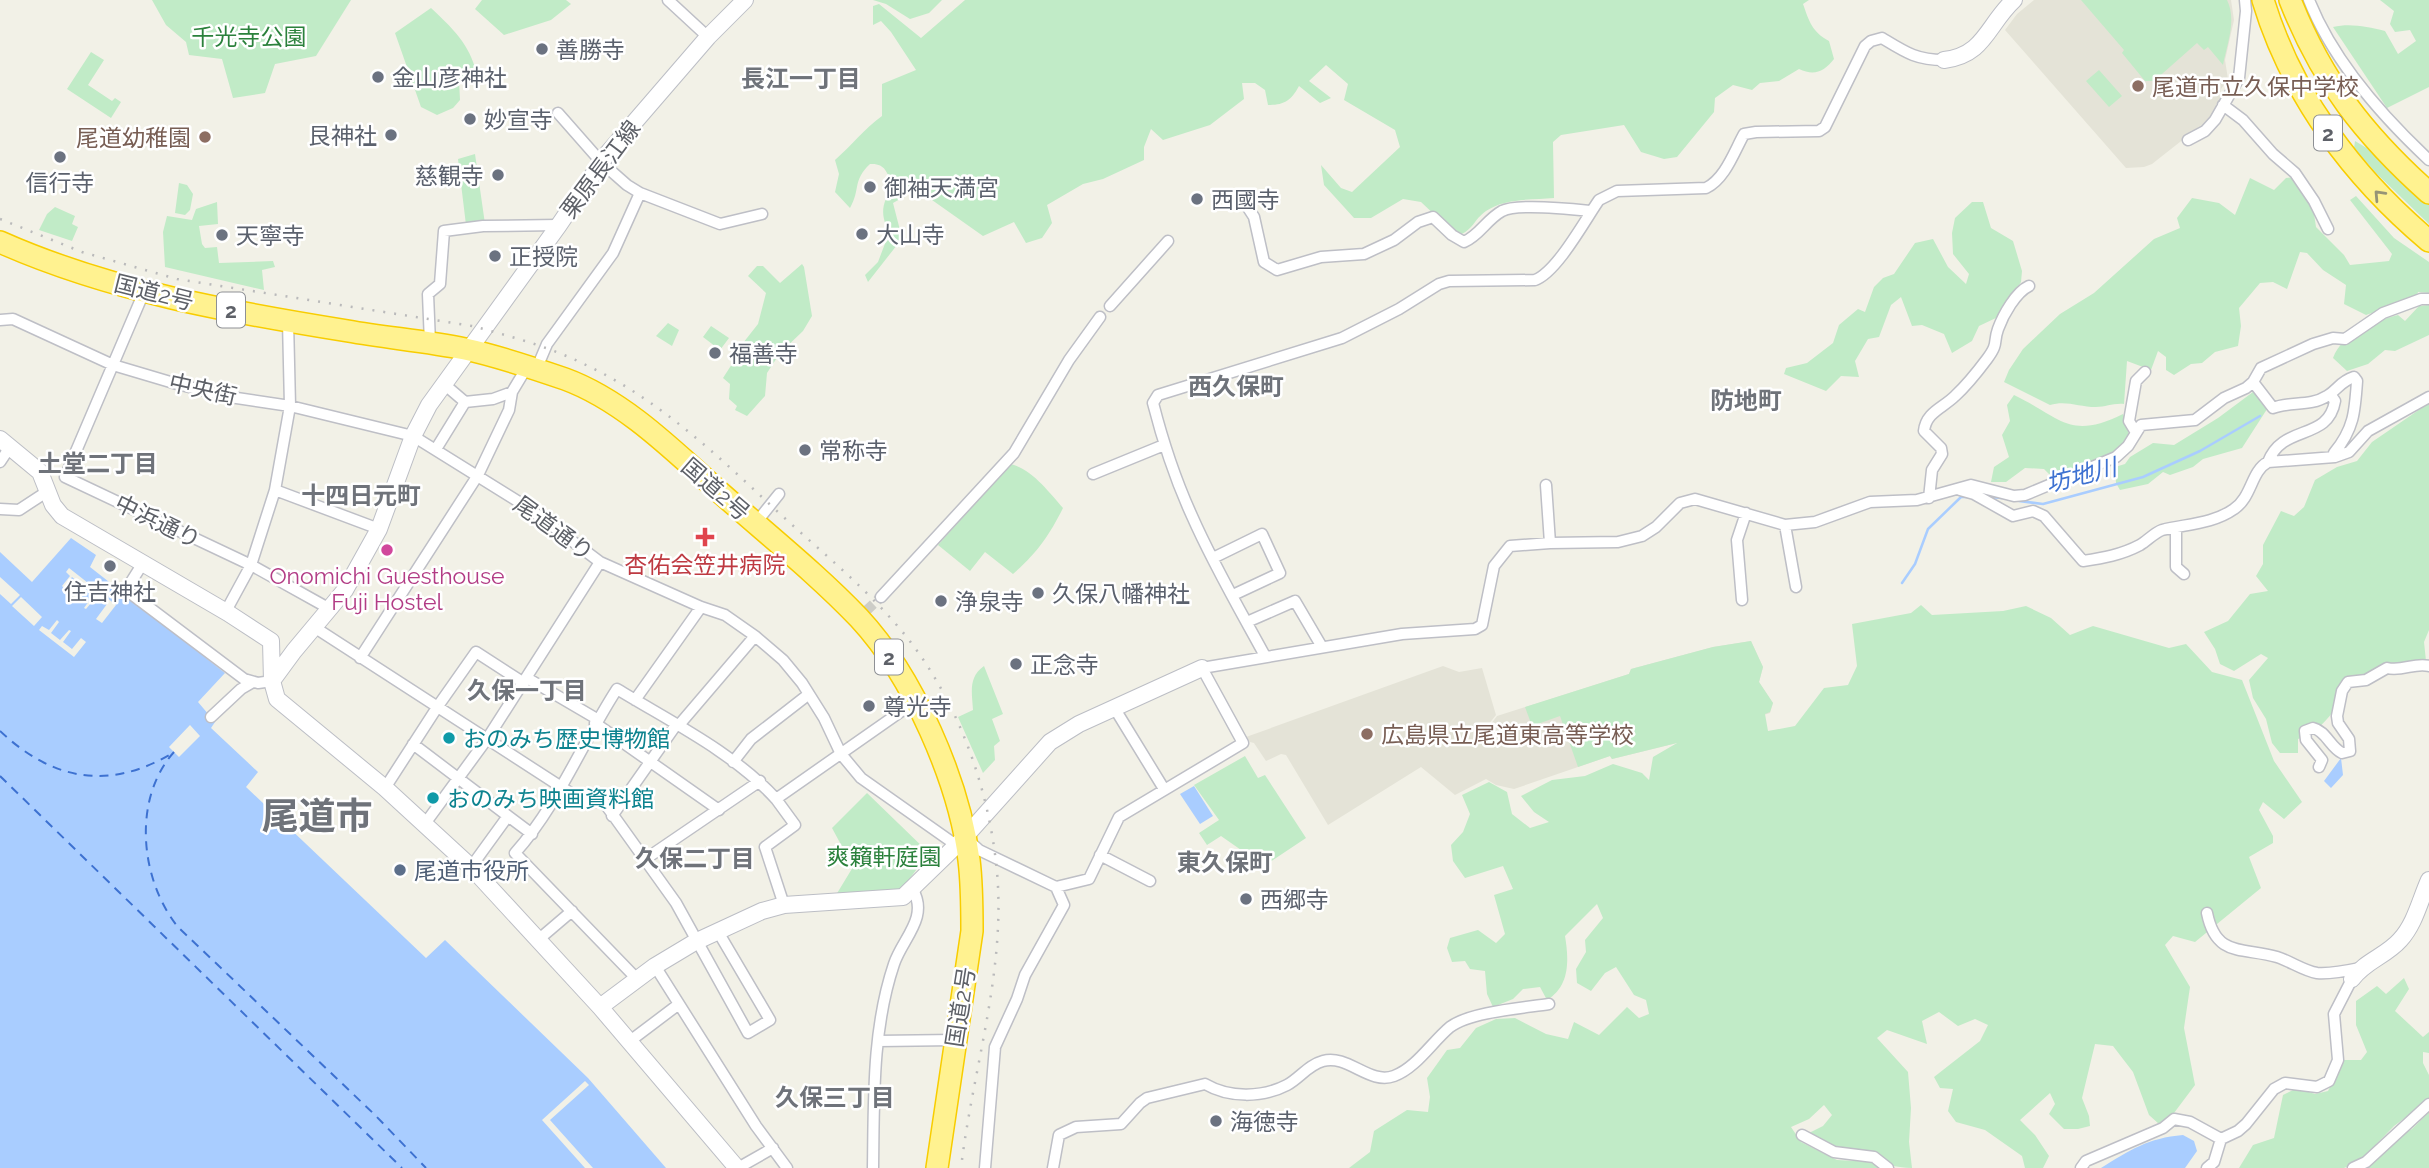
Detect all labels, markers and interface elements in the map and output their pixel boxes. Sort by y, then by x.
park label: 千光寺公園 [192,23,307,50]
place label: 善勝寺 [556,36,625,63]
marker: 善勝寺 [534,41,550,57]
place label: 金山彦神社 [392,64,507,91]
district label: 長江一丁目 [741,64,861,93]
marker: 金山彦神社 [370,69,386,85]
place label: 尾道市立久保中学校 [2152,73,2359,100]
marker: 尾道市立久保中学校 [2130,78,2146,94]
place label: 妙宣寺 [484,106,553,133]
marker: 妙宣寺 [462,111,478,127]
street label: 栗原長江線 [555,115,645,223]
road number: 2 [2314,116,2342,150]
place label: 艮神社 [308,122,377,149]
place label: 尾道幼稚園 [76,124,191,151]
marker: 艮神社 [383,127,399,143]
marker: 尾道幼稚園 [197,129,213,145]
marker: 信行寺 [52,149,68,165]
place label: 慈観寺 [415,162,484,189]
marker: 慈観寺 [490,167,506,183]
place label: 信行寺 [26,169,95,196]
place label: 御袖天満宮 [884,174,999,201]
marker: 御袖天満宮 [862,179,878,195]
place label: 西國寺 [1211,186,1280,213]
one-way arrow [2375,190,2387,203]
marker: 西國寺 [1189,191,1205,207]
place label: 大山寺 [876,221,945,248]
place label: 天寧寺 [236,222,305,249]
marker: 大山寺 [854,226,870,242]
marker: 天寧寺 [214,227,230,243]
place label: 正授院 [509,243,578,270]
marker: 正授院 [487,248,503,264]
street label: 国道2号 [111,269,197,315]
road number: 2 [217,292,245,328]
place label: 福善寺 [729,340,798,367]
marker: 福善寺 [707,345,723,361]
street label: 中央街 [166,368,240,410]
district label: 西久保町 [1188,372,1284,401]
district label: 防地町 [1710,386,1782,415]
place label: 常称寺 [819,437,888,464]
marker: 常称寺 [797,442,813,458]
district label: 土堂二丁目 [38,449,158,478]
water label: 坊地川 [2043,451,2122,498]
street label: 国道2号 [677,452,755,526]
district label: 十四日元町 [301,481,421,510]
street label: 中浜通り [111,489,205,553]
street label: 尾道通り [509,490,599,566]
marker: 杏佑会笠井病院 [695,527,715,547]
marker: Onomichi Guesthouse Fuji Hostel [379,542,395,558]
place label: 杏佑会笠井病院 [625,551,786,578]
marker: 住吉神社 [102,558,118,574]
place label: Onomichi Guesthouse Fuji Hostel [269,562,505,615]
place label: 住吉神社 [64,578,156,605]
place label: 久保八幡神社 [1052,580,1190,607]
marker: 久保八幡神社 [1030,585,1046,601]
place label: 浄泉寺 [955,588,1024,615]
marker: 浄泉寺 [933,593,949,609]
road number: 2 [875,640,903,674]
place label: 正念寺 [1030,651,1099,678]
marker: 正念寺 [1008,656,1024,672]
district label: 久保一丁目 [467,676,587,705]
place label: 尊光寺 [883,693,952,720]
marker: 尊光寺 [861,698,877,714]
place label: 広島県立尾道東高等学校 [1381,721,1634,748]
place label: おのみち歴史博物館 [463,725,670,752]
marker: 広島県立尾道東高等学校 [1359,726,1375,742]
marker: おのみち歴史博物館 [441,730,457,746]
place label: おのみち映画資料館 [447,785,654,812]
marker: おのみち映画資料館 [425,790,441,806]
district label: 尾道市 [262,794,373,838]
park label: 爽籟軒庭園 [827,843,942,870]
district label: 久保二丁目 [635,844,755,873]
district label: 東久保町 [1177,848,1273,877]
place label: 尾道市役所 [414,857,529,884]
marker: 尾道市役所 [392,862,408,878]
place label: 西郷寺 [1260,886,1329,913]
marker: 西郷寺 [1238,891,1254,907]
street label: 国道2号 [940,965,980,1049]
district label: 久保三丁目 [775,1083,895,1112]
place label: 海徳寺 [1230,1108,1299,1135]
marker: 海徳寺 [1208,1113,1224,1129]

